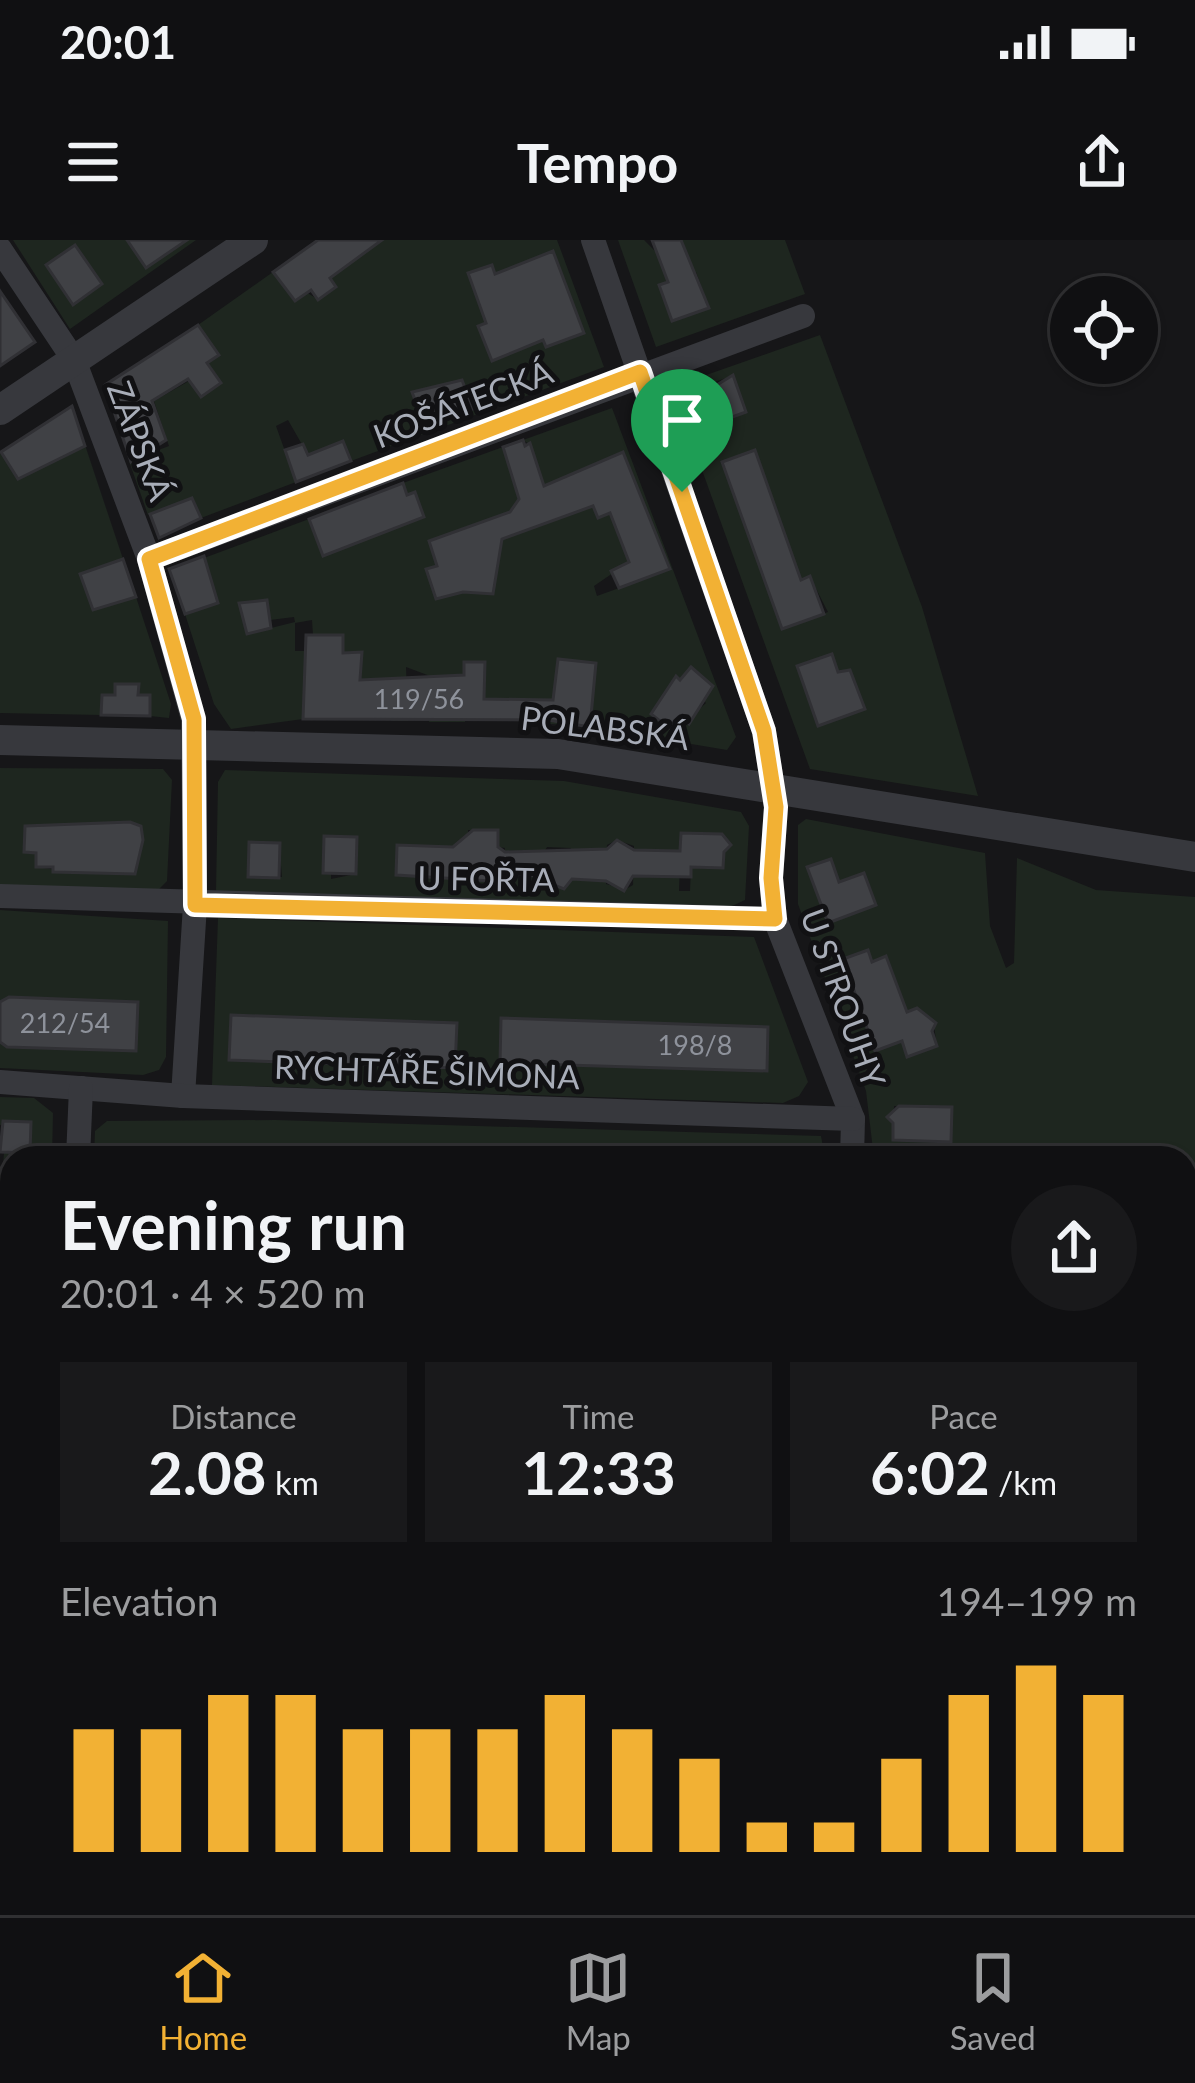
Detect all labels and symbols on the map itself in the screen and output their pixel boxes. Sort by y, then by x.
street label: KOŠÁTECKÁ [367,350,558,456]
pin [631,369,733,492]
street label: ZÁPSKÁ [100,376,182,506]
house number: 119/56 [374,682,464,715]
street label: POLABSKÁ [519,697,692,757]
street label: U FOŘTA [417,857,556,899]
street label: U STROUHY [793,903,895,1093]
house number: 212/54 [20,1006,110,1039]
house number: 198/8 [658,1028,732,1061]
street label: RYCHTÁŘE ŠIMONA [274,1046,581,1096]

